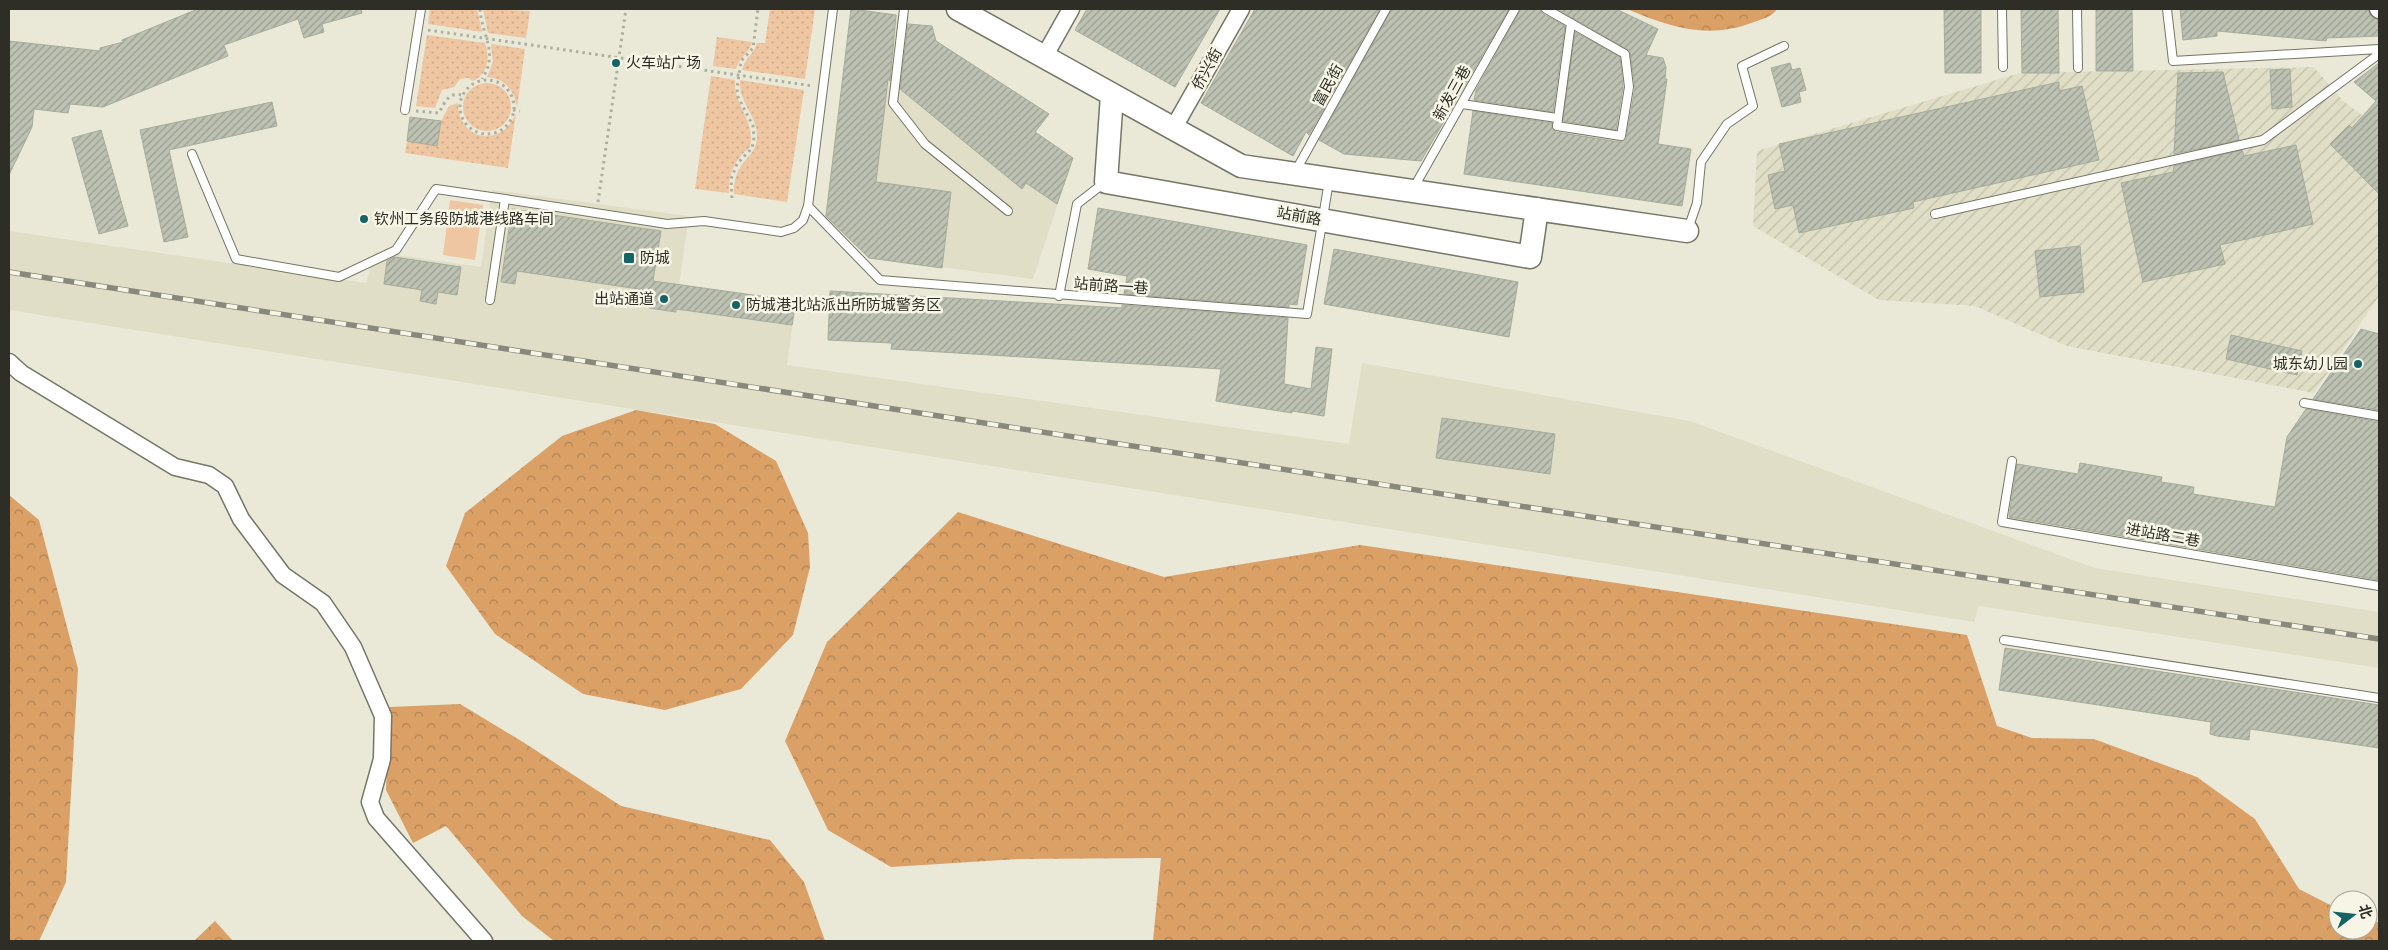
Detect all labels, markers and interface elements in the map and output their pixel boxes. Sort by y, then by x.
street label: 侨兴街 [1189,45,1228,94]
place label: 火车站广场 [626,55,701,74]
marker: 火车站广场 [610,57,622,69]
street label: 富民街 [1310,61,1349,110]
street label: 新发三巷 [1430,63,1476,125]
street label: 站前路 [1275,204,1323,231]
place label: 钦州工务段防城港线路车间 [374,210,554,230]
marker: 钦州工务段防城港线路车间 [358,213,370,225]
place label: 防城 [640,250,670,269]
marker: 防城 [622,251,636,265]
street label: 站前路一巷 [1073,275,1149,300]
place label: 出站通道 [594,291,654,310]
marker: 出站通道 [658,293,670,305]
place label: 防城港北站派出所防城警务区 [746,296,941,316]
marker: 防城港北站派出所防城警务区 [730,299,742,311]
place label: 城东幼儿园 [2273,356,2348,375]
marker: 城东幼儿园 [2352,358,2364,370]
street label: 进站路二巷 [2124,521,2201,552]
north arrow [2328,890,2378,940]
text: 北 [2354,903,2374,921]

